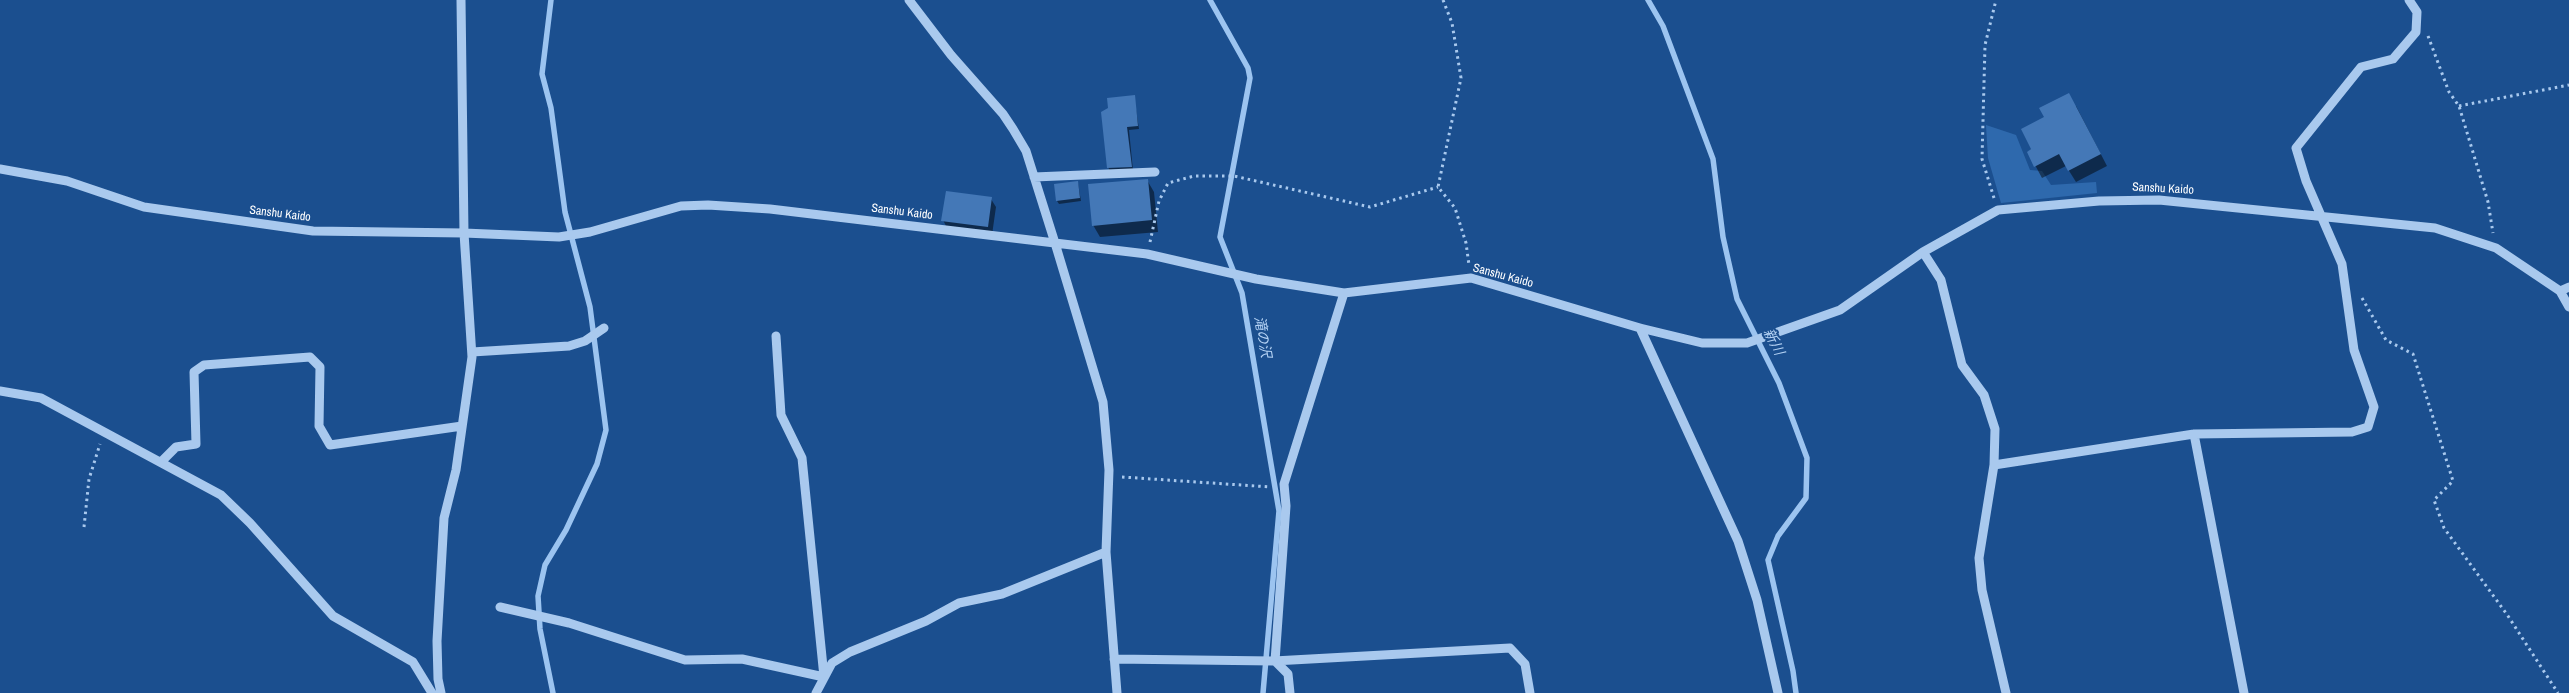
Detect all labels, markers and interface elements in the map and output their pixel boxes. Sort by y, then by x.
street label: Sanshu Kaido [2132,180,2194,198]
street label: Sanshu Kaido [870,201,934,223]
street label: Sanshu Kaido [248,203,312,225]
street label: Sanshu Kaido [1471,261,1535,291]
water label: 滝の沢 [1250,315,1274,359]
water label: 新川 [1759,326,1787,358]

